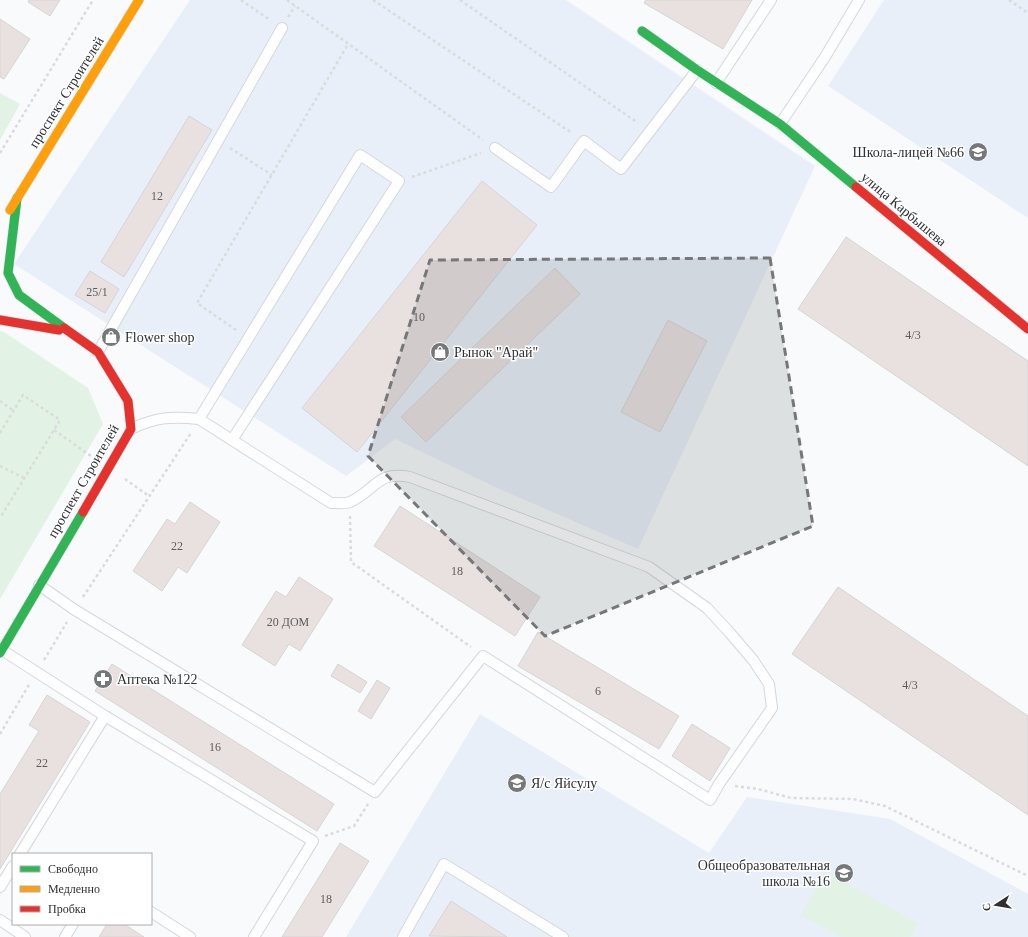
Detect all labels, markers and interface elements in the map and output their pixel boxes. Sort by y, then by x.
street label: проспект Строителей [26,34,107,151]
school or university icon: Школа-лицей №66 [967,141,989,163]
place label: Школа-лицей №66 [853,145,964,160]
street label: улица Карбышева [858,169,950,250]
house number: 12 [151,189,163,203]
house number: 25/1 [86,285,108,299]
house number: 10 [413,310,425,324]
shop icon: Flower shop [100,326,122,348]
house number: 4/3 [905,328,921,342]
place label: Flower shop [125,330,195,345]
shop icon: Рынок "Арай" [429,341,451,363]
place label: Рынок "Арай" [454,345,538,360]
street label: проспект Строителей [45,422,122,540]
house number: 22 [171,539,183,553]
house number: 18 [451,564,463,578]
house number: 20 ДОМ [267,615,310,629]
pharmacy icon: Аптека №122 [92,668,114,690]
place label: Аптека №122 [117,672,198,687]
house number: 4/3 [902,678,918,692]
house number: 6 [595,684,601,698]
house number: 16 [209,740,221,754]
house number: 22 [36,756,48,770]
school or university icon: Я/c Яйсулу [506,772,528,794]
place label: Я/c Яйсулу [531,776,597,791]
legend [12,853,152,925]
place label: Общеобразовательная школа №16 [698,858,831,889]
text: Свободно [48,862,98,876]
school or university icon: Общеобразовательная школа №16 [833,862,855,884]
text: Медленно [48,882,100,896]
north arrow [976,885,1016,925]
house number: 18 [320,892,332,906]
text: Пробка [48,902,86,916]
text: С [980,902,993,912]

